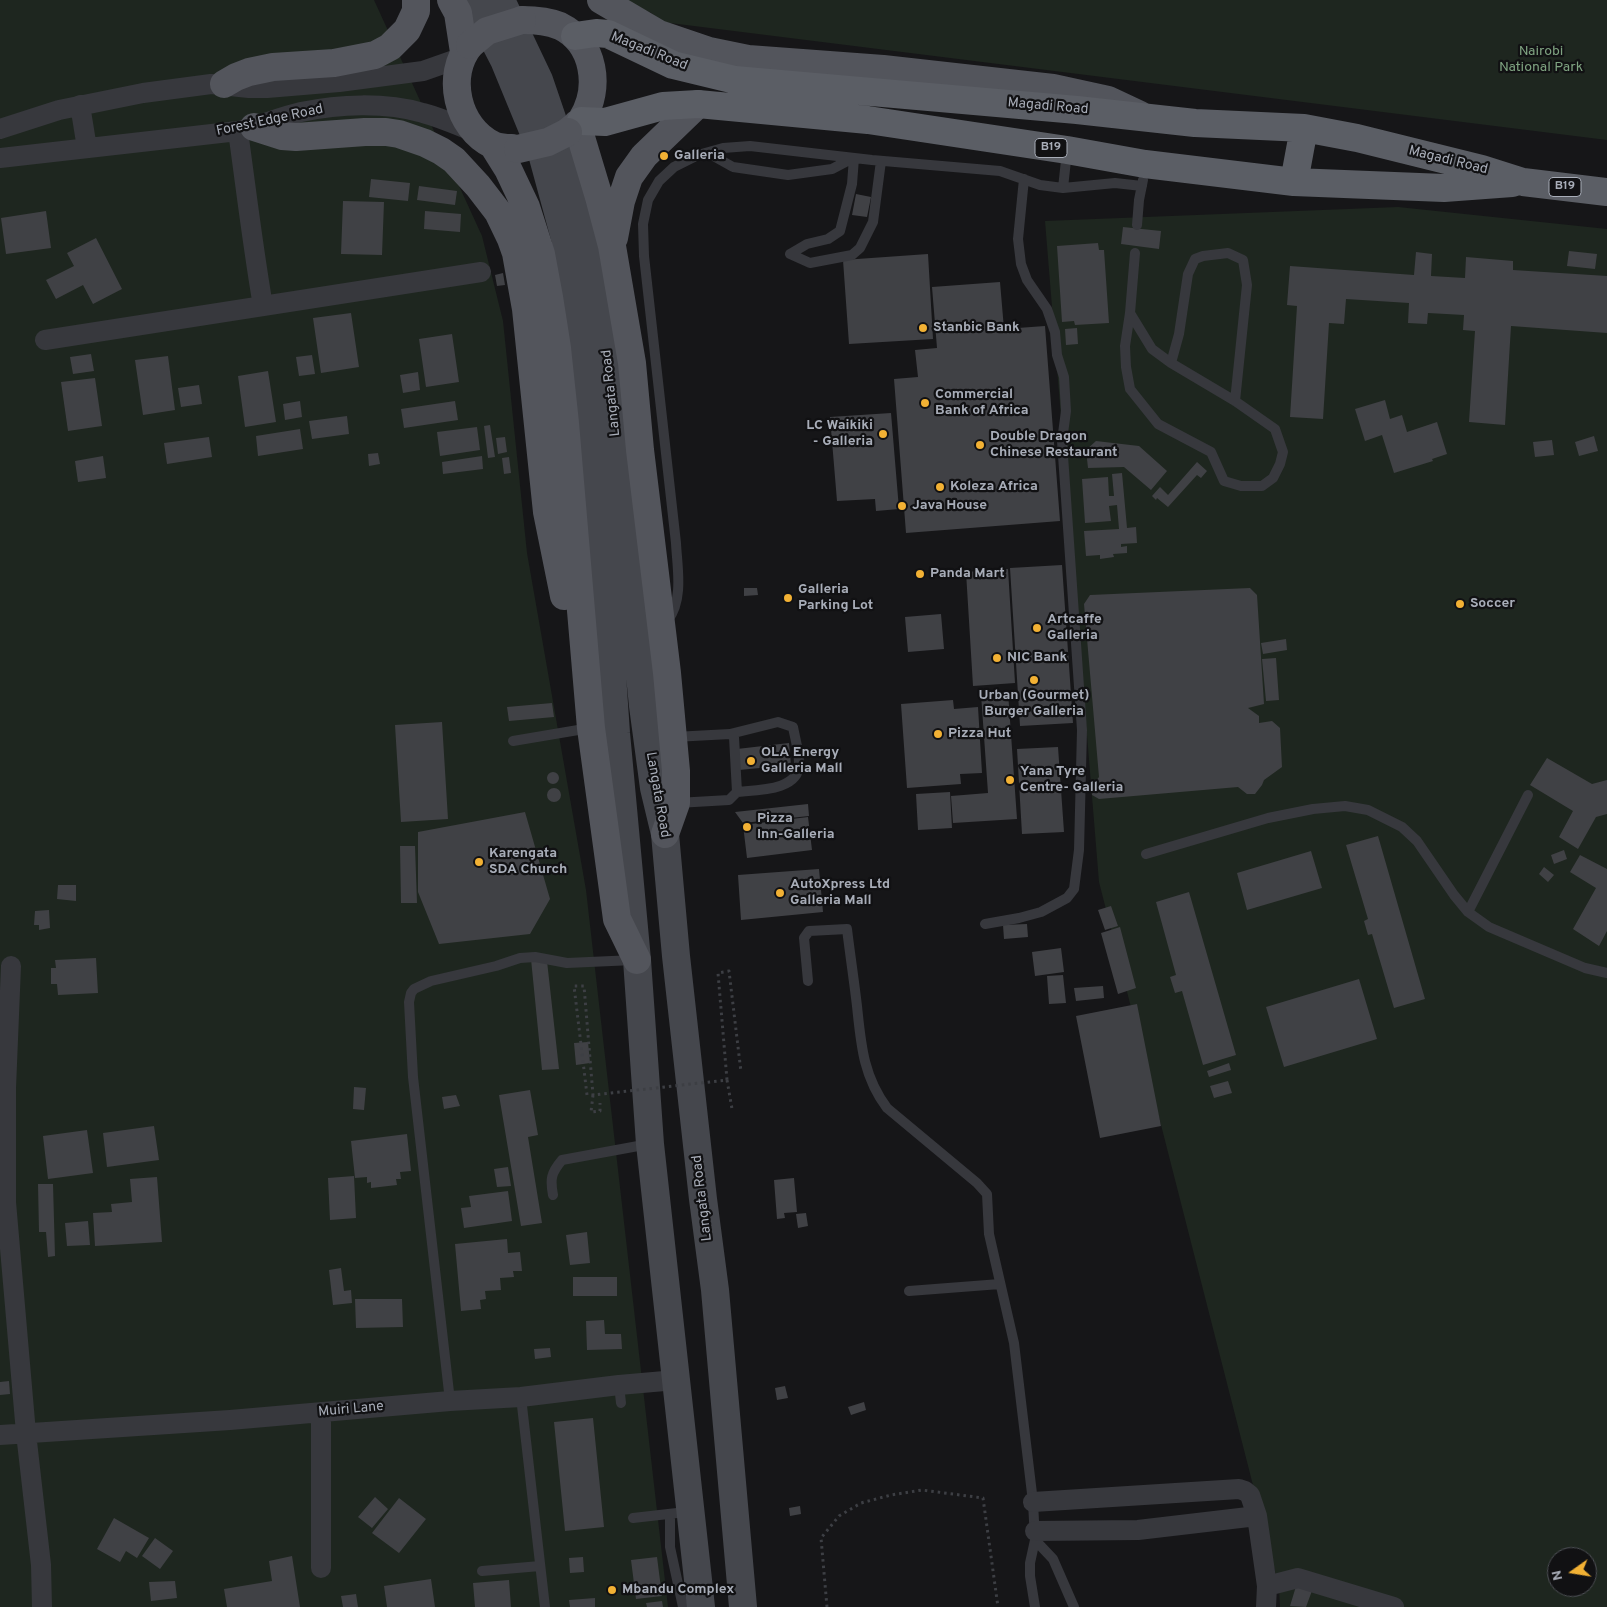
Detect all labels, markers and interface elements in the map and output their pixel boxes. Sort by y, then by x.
street label: Magadi Road [608,29,690,75]
park label: Nairobi National Park [1499,44,1583,76]
street label: Magadi Road [1007,95,1089,119]
street label: Forest Edge Road [215,101,325,141]
road number: B19 [1035,138,1067,158]
street label: Magadi Road [1407,143,1489,179]
place label: Galleria [674,148,725,164]
marker: Galleria [658,150,670,162]
road number: B19 [1549,178,1581,196]
place label: Stanbic Bank [933,320,1020,336]
marker: Stanbic Bank [917,322,929,334]
street label: Langata Road [599,349,625,437]
place label: Commercial Bank of Africa [935,387,1029,420]
marker: Commercial Bank of Africa [919,397,931,409]
place label: LC Waikiki - Galleria [806,418,873,451]
marker: LC Waikiki - Galleria [877,428,889,440]
place label: Double Dragon Chinese Restaurant [990,429,1117,462]
marker: Double Dragon Chinese Restaurant [974,439,986,451]
place label: Koleza Africa [950,479,1038,495]
marker: Koleza Africa [934,481,946,493]
place label: Java House [912,498,987,514]
marker: Java House [896,500,908,512]
place label: Panda Mart [930,566,1005,582]
marker: Panda Mart [914,568,926,580]
place label: Galleria Parking Lot [798,582,873,614]
marker: Galleria Parking Lot [782,592,794,604]
place label: Soccer [1470,596,1515,612]
marker: Soccer [1454,598,1466,610]
place label: Artcaffe Galleria [1047,612,1102,644]
marker: Artcaffe Galleria [1031,622,1043,634]
place label: NIC Bank [1007,650,1067,666]
marker: NIC Bank [991,652,1003,664]
marker: Urban (Gourmet) Burger Galleria [1028,674,1040,686]
place label: Urban (Gourmet) Burger Galleria [979,688,1089,720]
place label: Pizza Hut [948,726,1011,742]
marker: Pizza Hut [932,728,944,740]
place label: OLA Energy Galleria Mall [761,745,843,778]
street label: Langata Road [641,751,673,839]
marker: OLA Energy Galleria Mall [745,755,757,767]
place label: Yana Tyre Centre- Galleria [1020,764,1123,796]
marker: Yana Tyre Centre- Galleria [1004,774,1016,786]
place label: Pizza Inn-Galleria [757,811,834,844]
marker: Pizza Inn-Galleria [741,821,753,833]
place label: Karengata SDA Church [489,846,567,879]
marker: Karengata SDA Church [473,856,485,868]
place label: AutoXpress Ltd Galleria Mall [790,877,890,910]
marker: AutoXpress Ltd Galleria Mall [774,887,786,899]
street label: Langata Road [689,1154,717,1242]
street label: Muiri Lane [317,1399,385,1421]
north arrow [1547,1547,1597,1597]
text: N [1548,1568,1567,1582]
place label: Mbandu Complex [622,1582,734,1598]
marker: Mbandu Complex [606,1584,618,1596]

